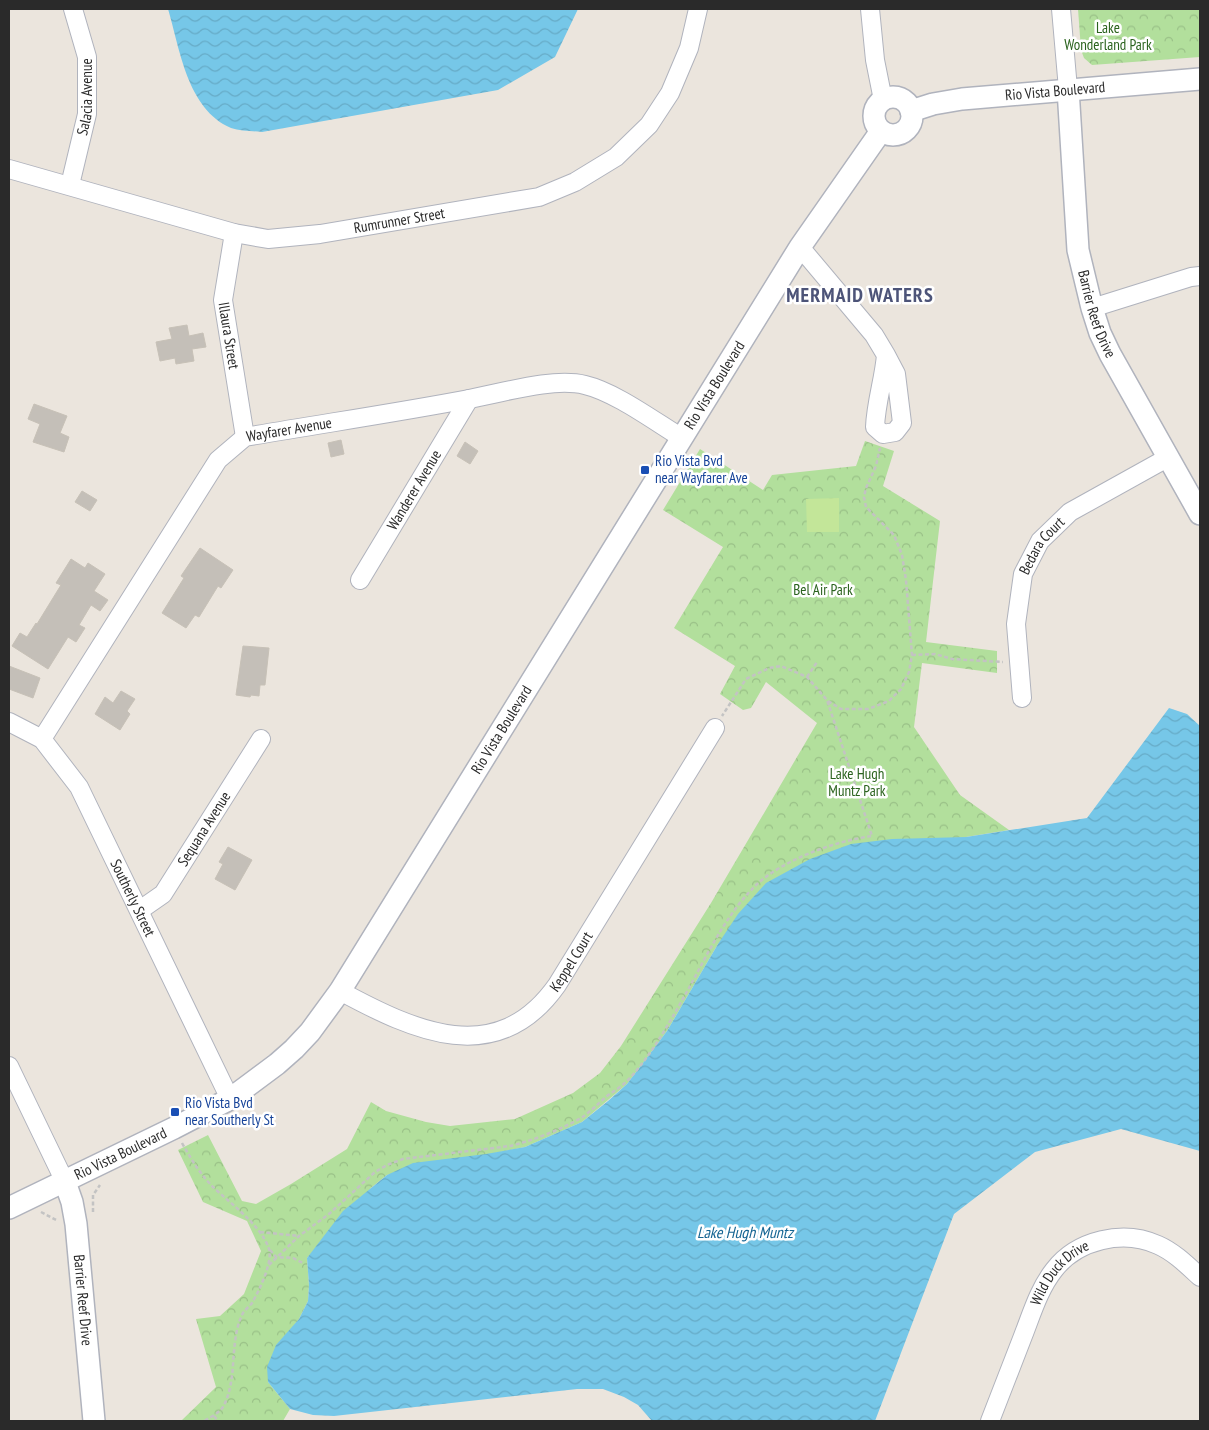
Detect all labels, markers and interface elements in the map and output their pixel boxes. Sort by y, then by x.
park label: Lake Wonderland Park [1064,18,1152,54]
street label: Salacia Avenue [72,58,96,137]
street label: Rio Vista Boulevard [1004,77,1106,104]
street label: Rumrunner Street [352,203,446,237]
street label: Barrier Reef Drive [1074,268,1120,361]
district label: MERMAID WATERS [786,282,934,308]
street label: Illaura Street [214,301,244,370]
street label: Rio Vista Boulevard [680,337,749,433]
street label: Wayfarer Avenue [245,413,333,446]
street label: Wanderer Avenue [382,446,445,533]
place label: Rio Vista Bvd near Wayfarer Ave [655,451,748,487]
marker: Rio Vista Bvd near Wayfarer Ave [639,464,651,476]
street label: Bedara Court [1014,512,1068,578]
park label: Bel Air Park [793,580,853,599]
street label: Rio Vista Boulevard [467,682,536,777]
park label: Lake Hugh Muntz Park [828,764,886,800]
street label: Sequana Avenue [173,788,234,870]
street label: Southerly Street [106,856,160,939]
street label: Keppel Court [545,928,597,995]
place label: Rio Vista Bvd near Southerly St [185,1093,274,1129]
marker: Rio Vista Bvd near Southerly St [169,1106,181,1118]
street label: Rio Vista Boulevard [71,1123,170,1184]
water label: Lake Hugh Muntz [697,1222,795,1242]
street label: Wild Duck Drive [1026,1235,1092,1308]
street label: Barrier Reef Drive [70,1254,97,1346]

